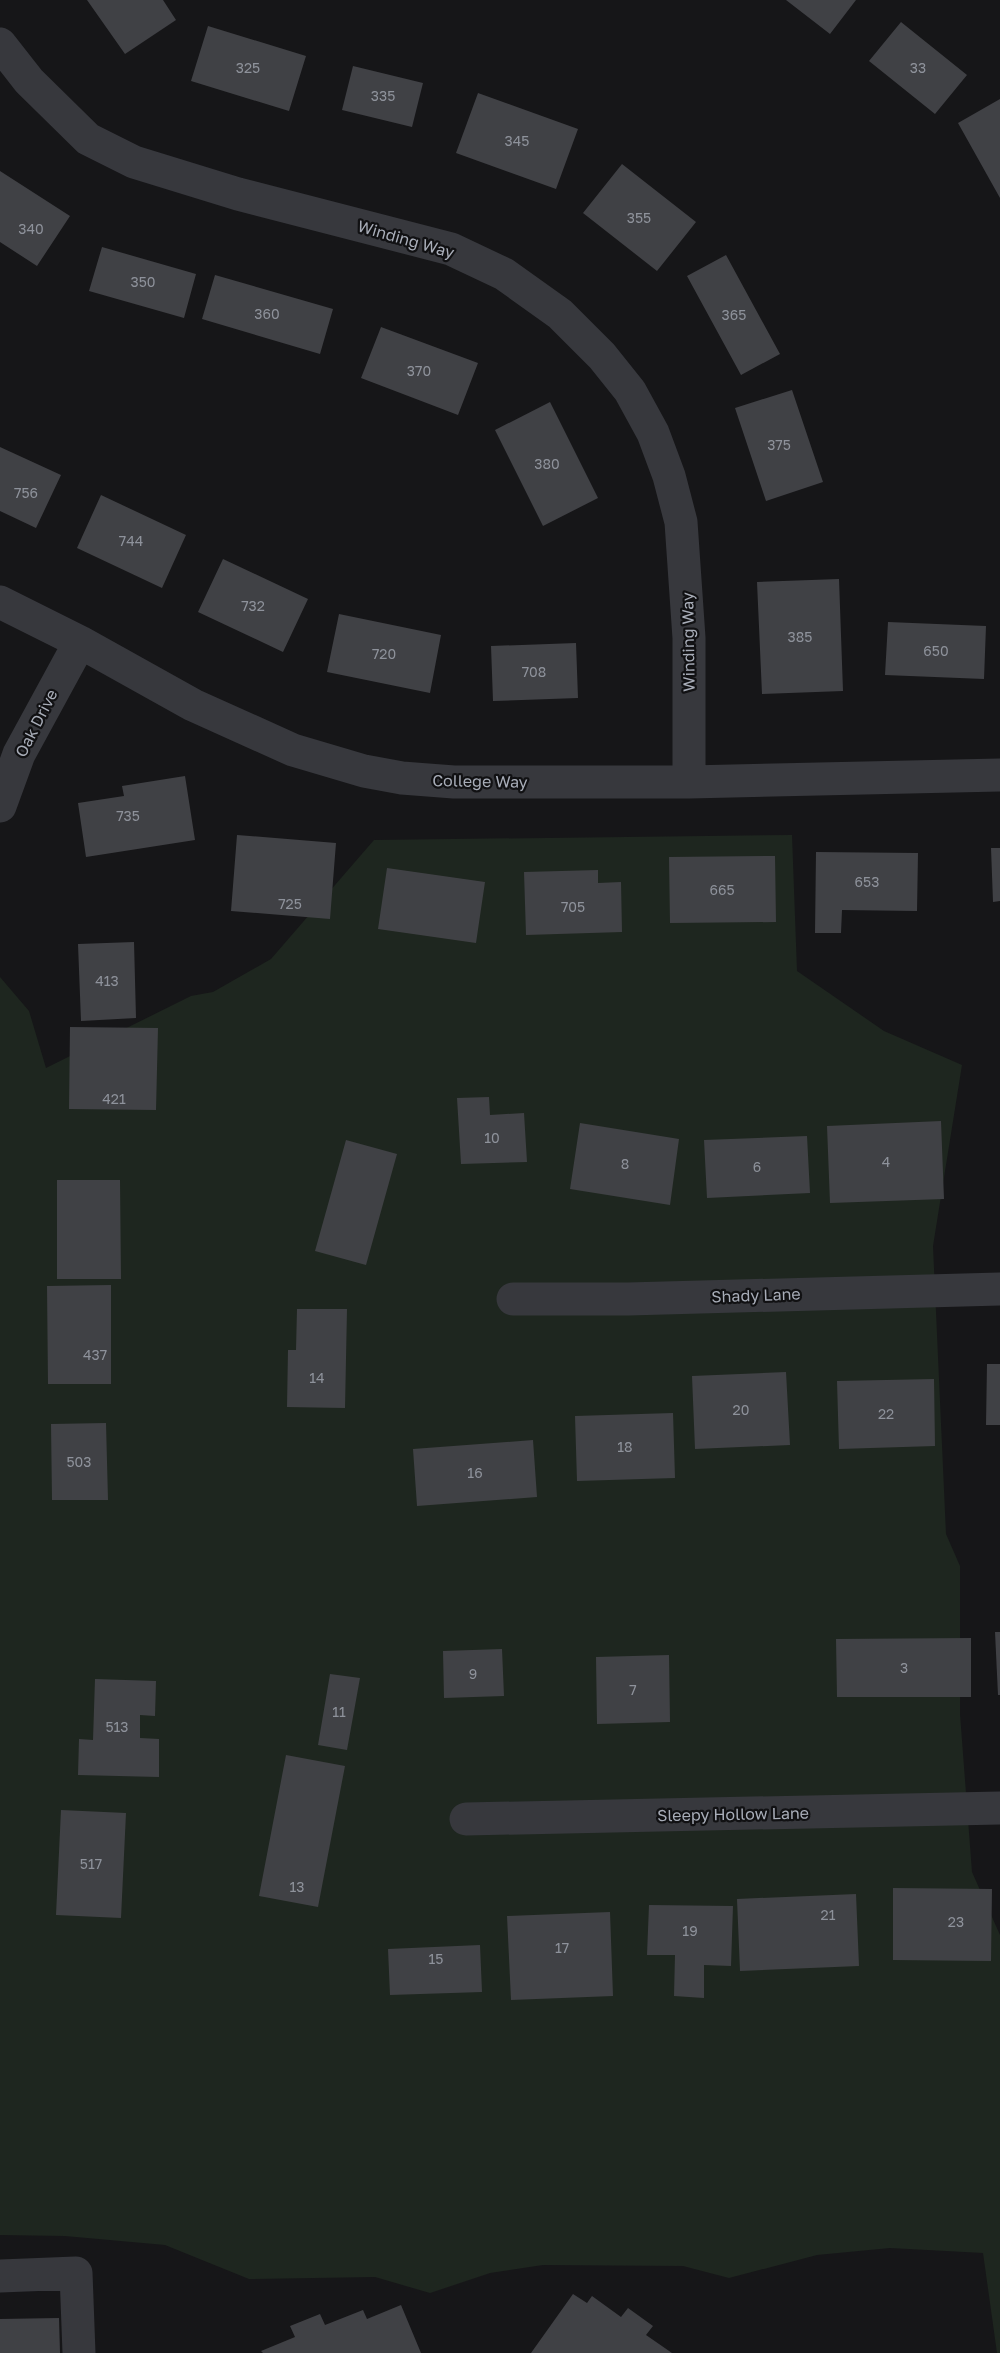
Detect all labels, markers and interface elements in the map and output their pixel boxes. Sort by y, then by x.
house number: 325 [236,59,260,76]
house number: 33 [910,59,926,76]
house number: 335 [371,87,395,104]
house number: 345 [505,132,529,149]
house number: 355 [627,209,651,226]
street label: Winding Way [355,216,457,262]
house number: 340 [18,220,44,237]
house number: 350 [131,273,156,290]
house number: 360 [254,305,280,322]
house number: 365 [722,306,746,323]
house number: 370 [407,362,431,379]
house number: 375 [767,436,791,453]
house number: 380 [534,455,560,472]
house number: 756 [14,484,38,501]
house number: 744 [119,532,143,549]
street label: Winding Way [677,592,699,692]
house number: 732 [241,597,265,614]
house number: 385 [788,628,812,645]
house number: 650 [923,642,949,659]
house number: 720 [372,645,396,662]
house number: 708 [522,663,546,680]
street label: Oak Drive [10,686,62,760]
street label: College Way [432,770,528,792]
house number: 735 [116,807,140,824]
house number: 653 [855,873,879,890]
house number: 665 [709,881,735,898]
house number: 725 [278,895,302,912]
house number: 705 [561,898,585,915]
house number: 413 [95,972,119,989]
house number: 421 [102,1090,126,1107]
house number: 10 [484,1129,500,1146]
house number: 4 [882,1153,890,1170]
house number: 8 [621,1155,629,1172]
house number: 6 [753,1158,761,1175]
street label: Shady Lane [711,1283,801,1307]
house number: 437 [83,1346,107,1363]
house number: 14 [309,1369,325,1386]
house number: 20 [733,1401,749,1418]
house number: 22 [878,1405,894,1422]
house number: 18 [617,1438,633,1455]
house number: 503 [67,1453,92,1470]
house number: 16 [467,1464,483,1481]
house number: 3 [900,1659,908,1676]
house number: 9 [469,1665,477,1682]
house number: 7 [629,1681,637,1698]
house number: 11 [332,1703,346,1720]
house number: 513 [105,1718,129,1735]
street label: Sleepy Hollow Lane [657,1803,809,1825]
house number: 517 [80,1855,102,1872]
house number: 13 [290,1878,304,1895]
house number: 21 [821,1906,836,1923]
house number: 23 [948,1913,964,1930]
house number: 19 [682,1922,698,1939]
house number: 17 [555,1939,569,1956]
house number: 15 [429,1950,443,1967]

